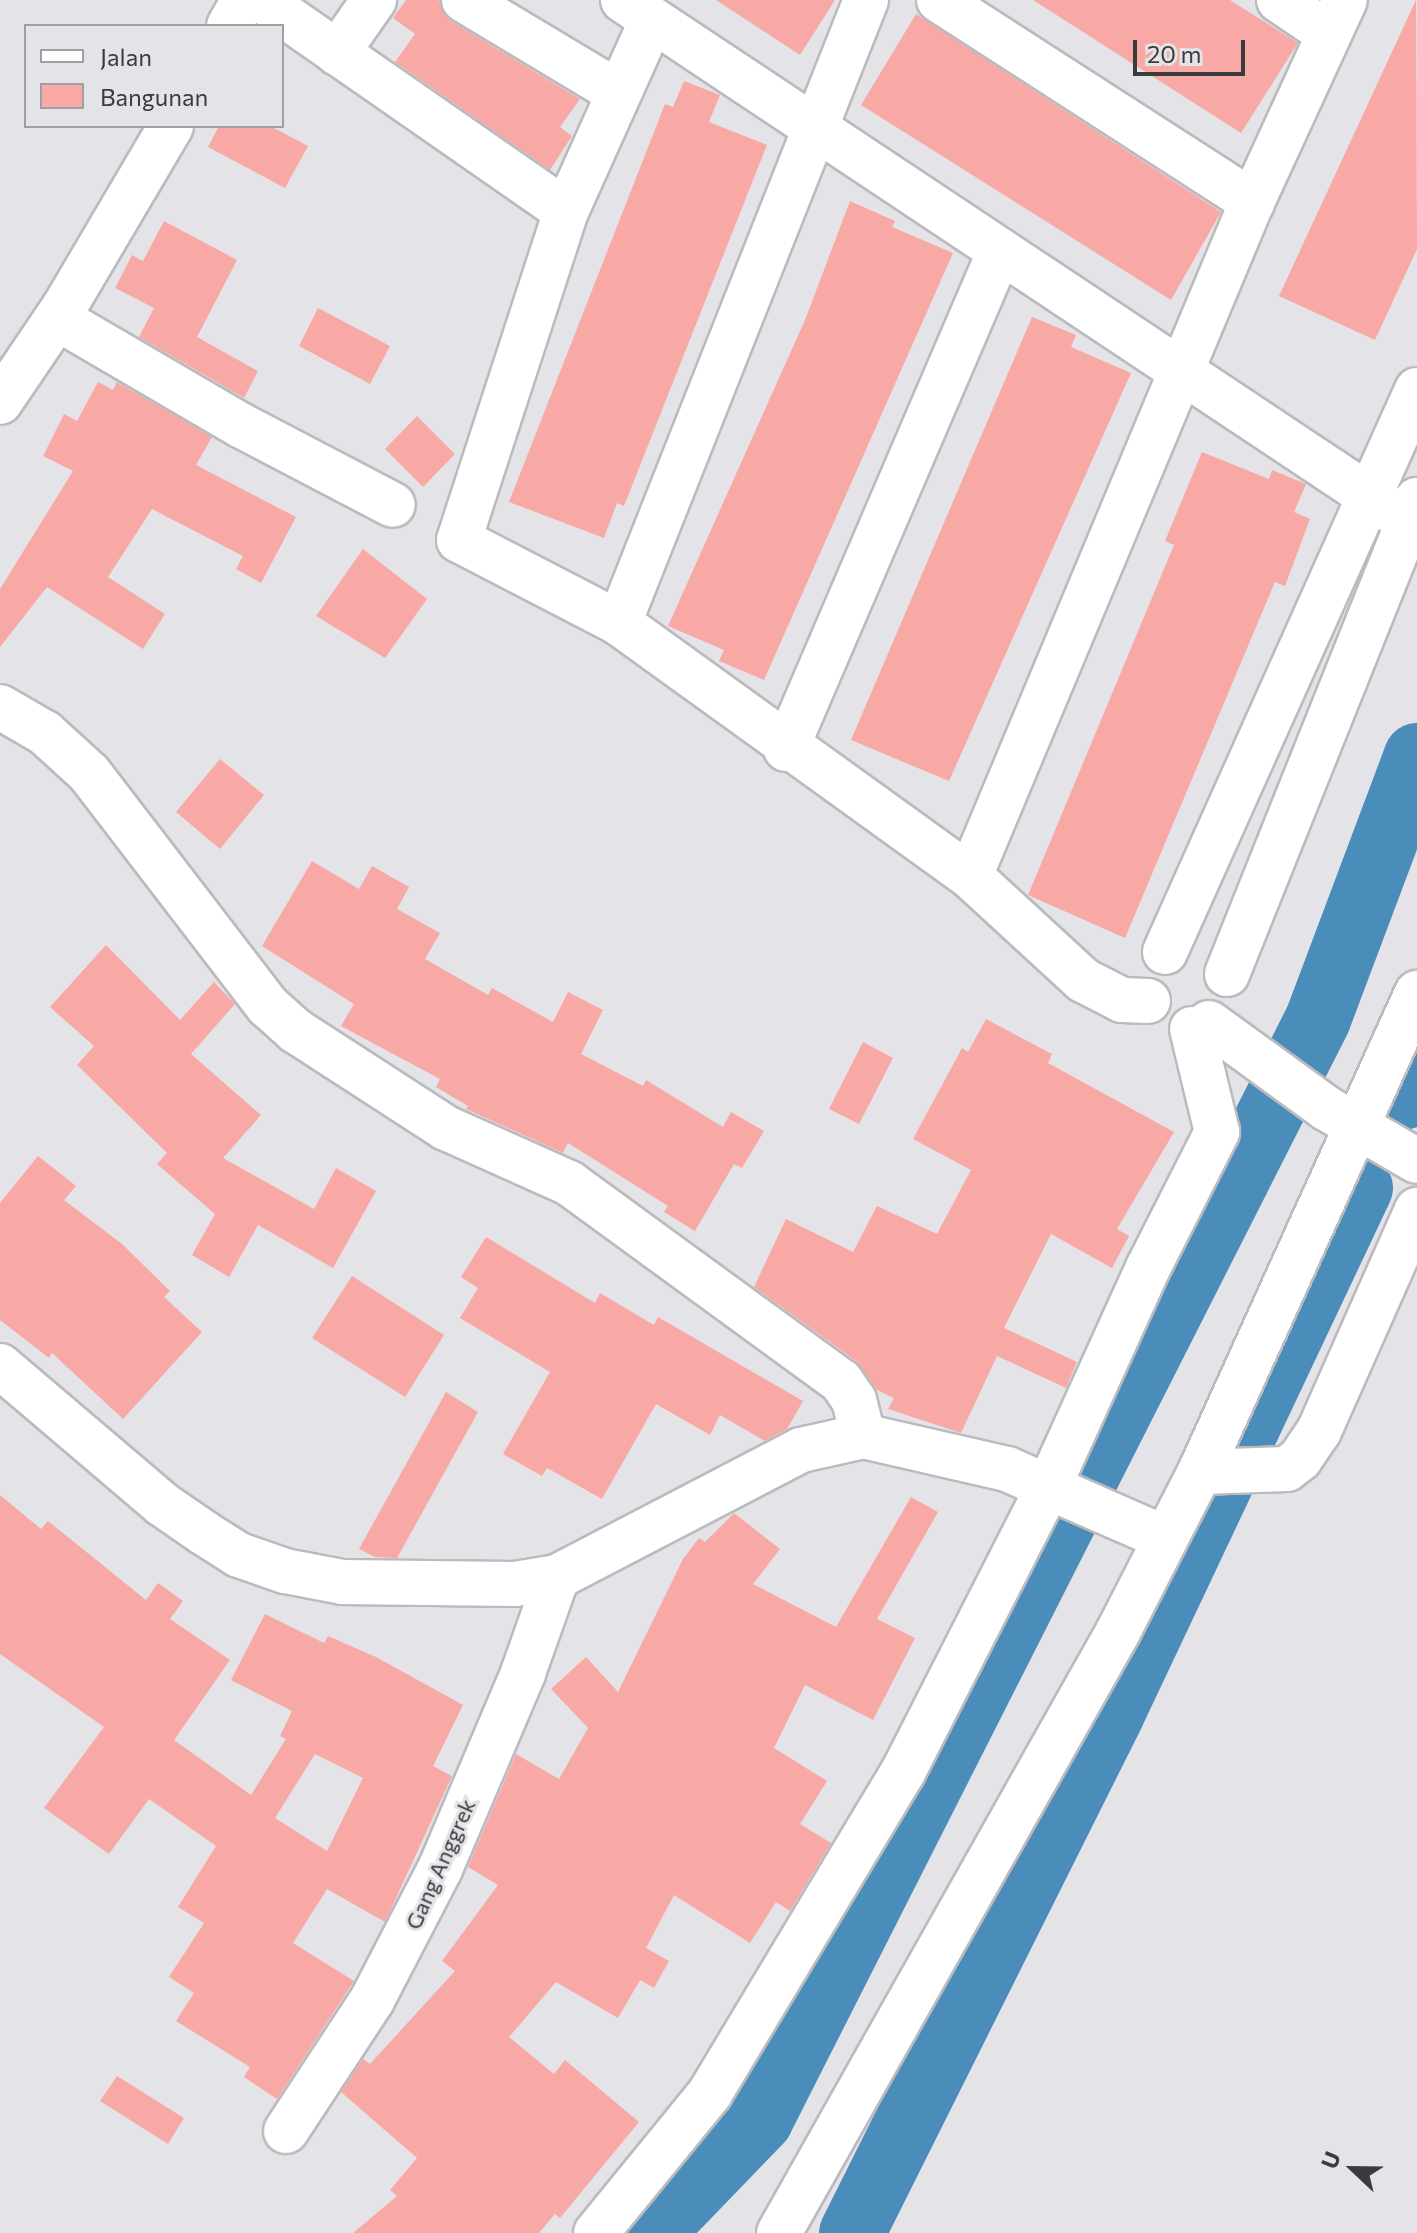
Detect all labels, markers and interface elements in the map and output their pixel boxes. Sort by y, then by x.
legend [24,24,284,128]
scale bar [1137,24,1249,74]
text: 20 m [1147,39,1201,68]
text: Jalan [100,42,152,71]
text: Bangunan [100,82,208,111]
street label: Gang Anggrek [399,1795,481,1933]
north arrow [1313,2129,1393,2209]
text: U [1315,2147,1346,2172]

